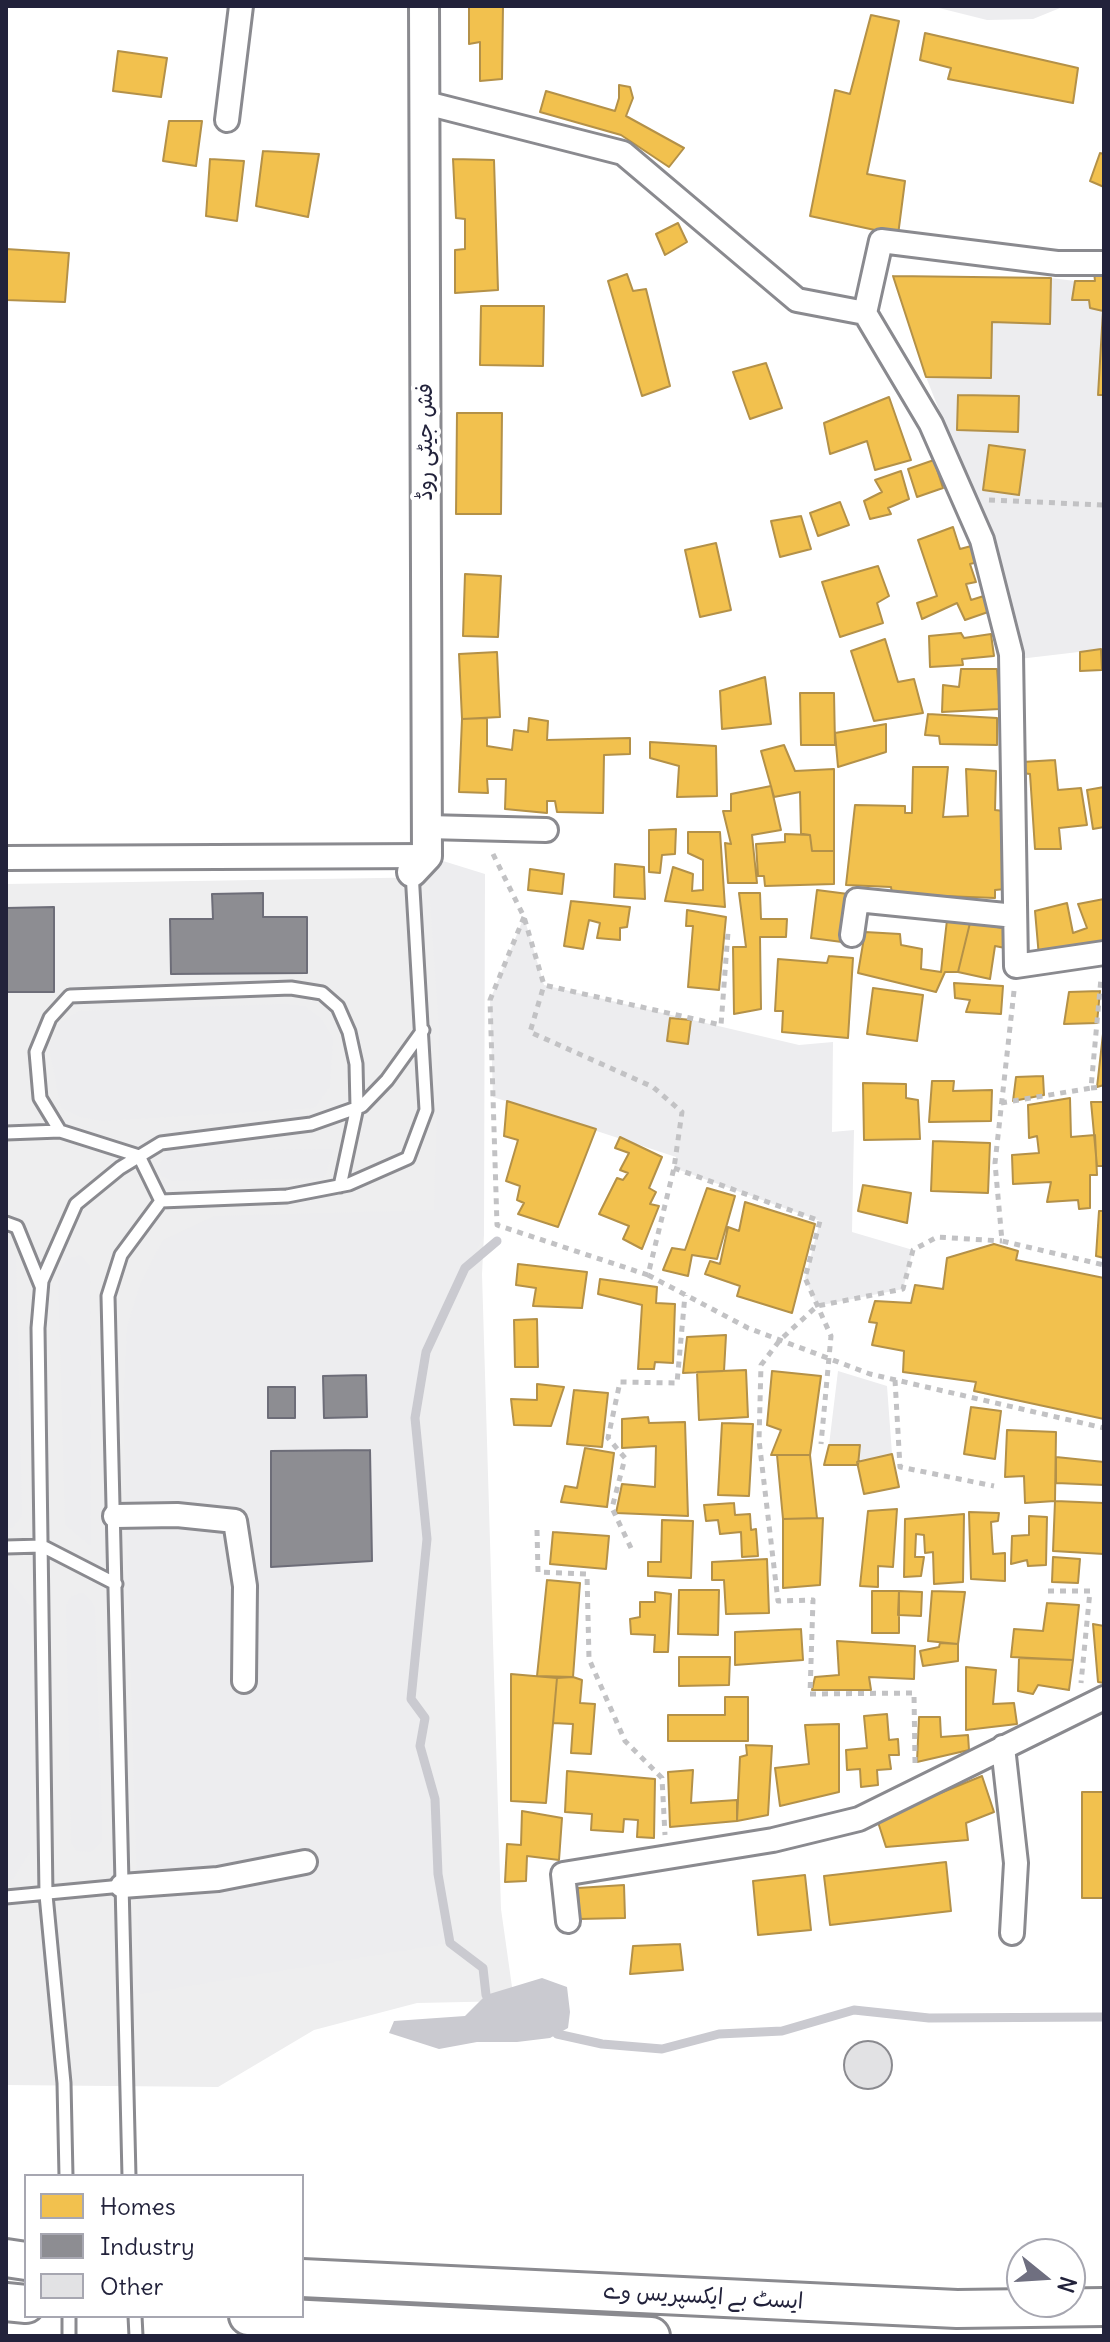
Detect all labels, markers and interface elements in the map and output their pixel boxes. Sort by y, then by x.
street label: فش جیٹی روڈ [413,383,439,501]
legend [24,2174,304,2318]
text: Homes [100,2191,176,2221]
text: Industry [100,2231,195,2261]
north arrow [1006,2238,1086,2318]
text: Other [100,2271,163,2301]
text: N [1051,2273,1083,2296]
street label: ایسٹ بے ایکسپریس وے [602,2279,804,2315]

